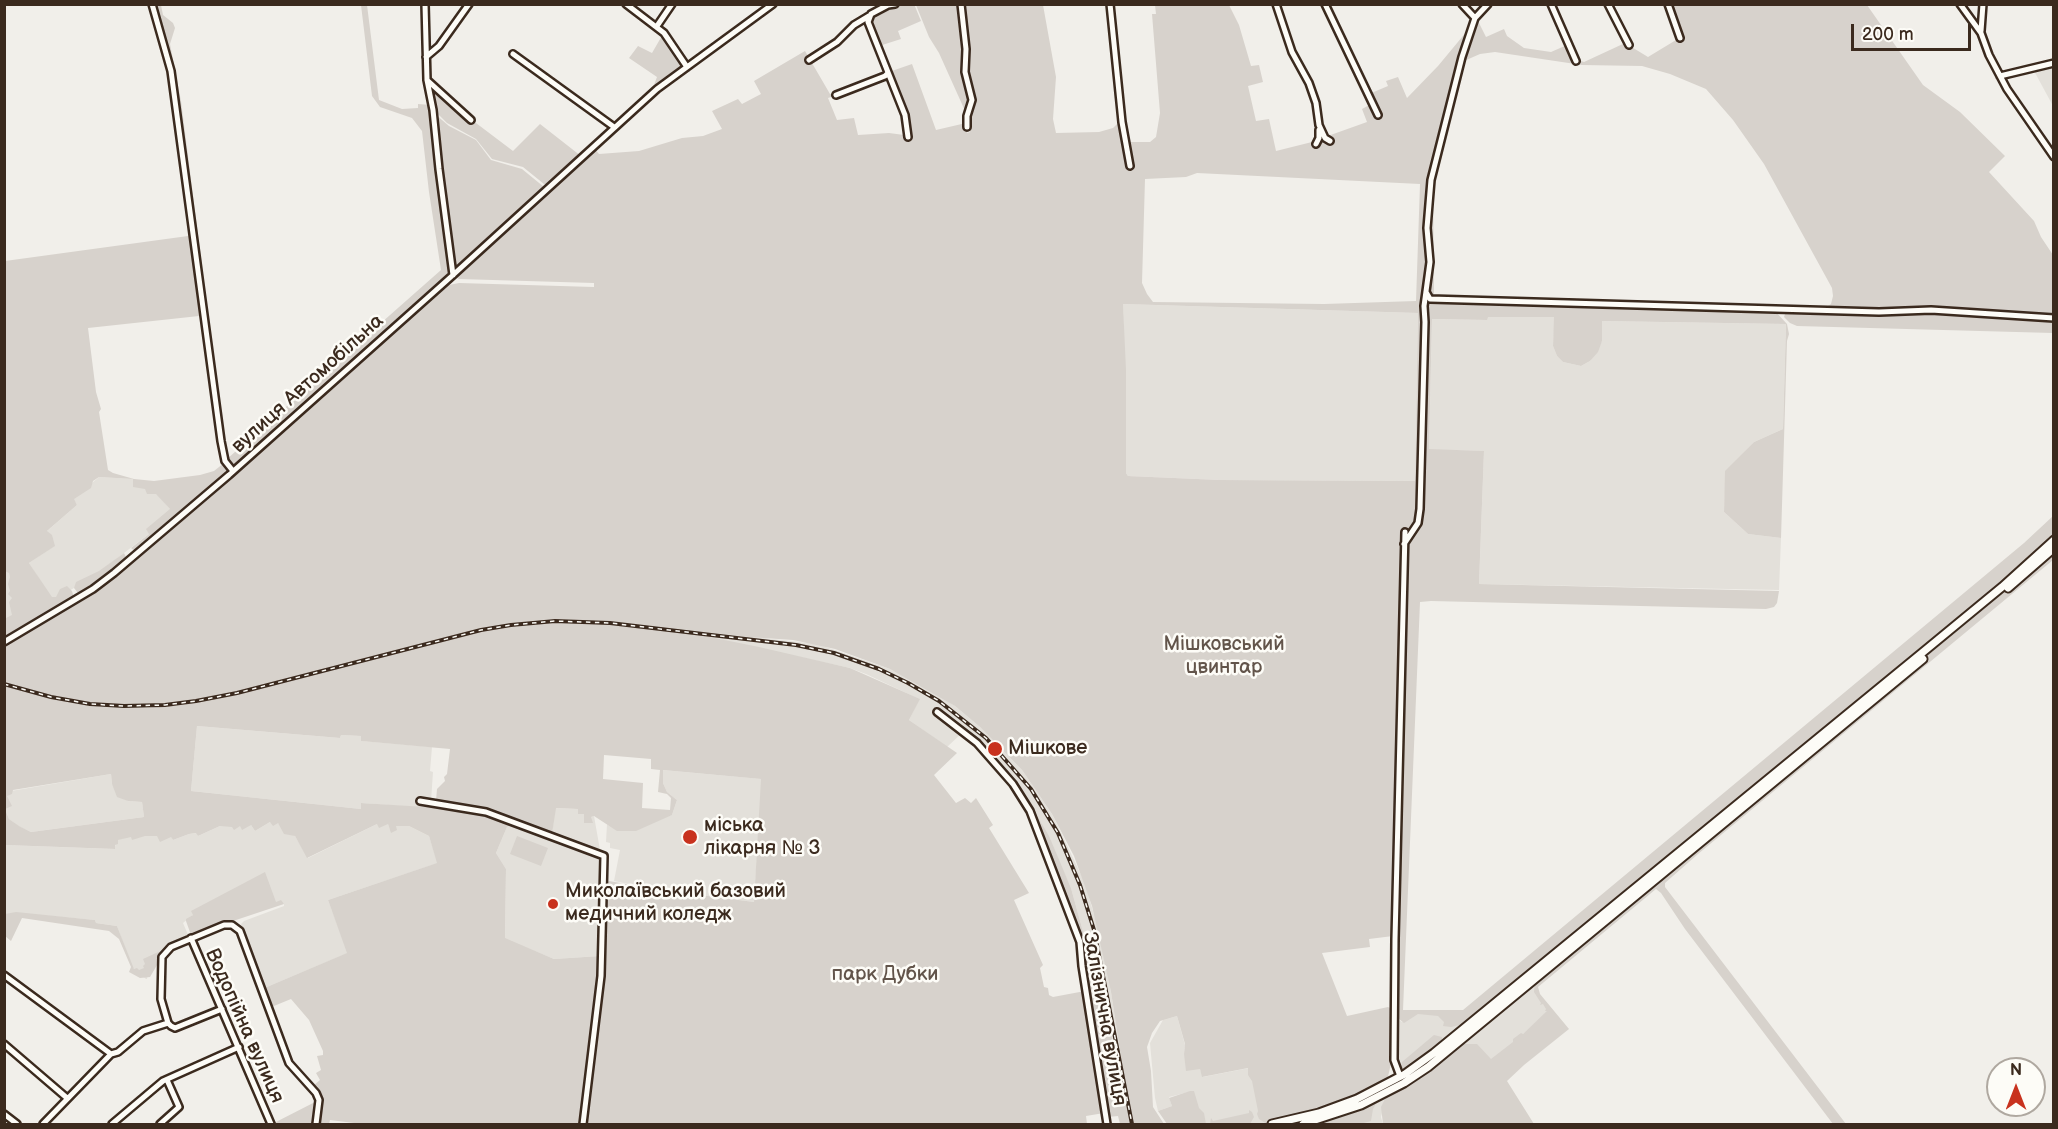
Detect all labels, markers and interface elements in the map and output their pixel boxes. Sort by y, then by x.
scale bar [1854,12,1974,50]
text: 200 m [1862,24,1914,45]
street label: вулиця Автомобільна [227,309,389,459]
park label: Мішковський цвинтар [1163,633,1285,680]
place label: Мішкове [1008,737,1087,761]
marker: Мішкове [986,740,1004,758]
place label: міська лікарня № 3 [704,814,821,861]
marker: міська лікарня № 3 [681,828,699,846]
place label: Миколаївський базовий медичний коледж [565,880,786,927]
marker: Миколаївський базовий медичний коледж [546,897,560,911]
street label: Залізнична вулиця [1077,930,1131,1108]
street label: Водопійна вулиця [199,945,289,1107]
park label: парк Дубки [832,963,938,987]
north arrow [1986,1057,2046,1117]
text: N [2010,1061,2022,1080]

